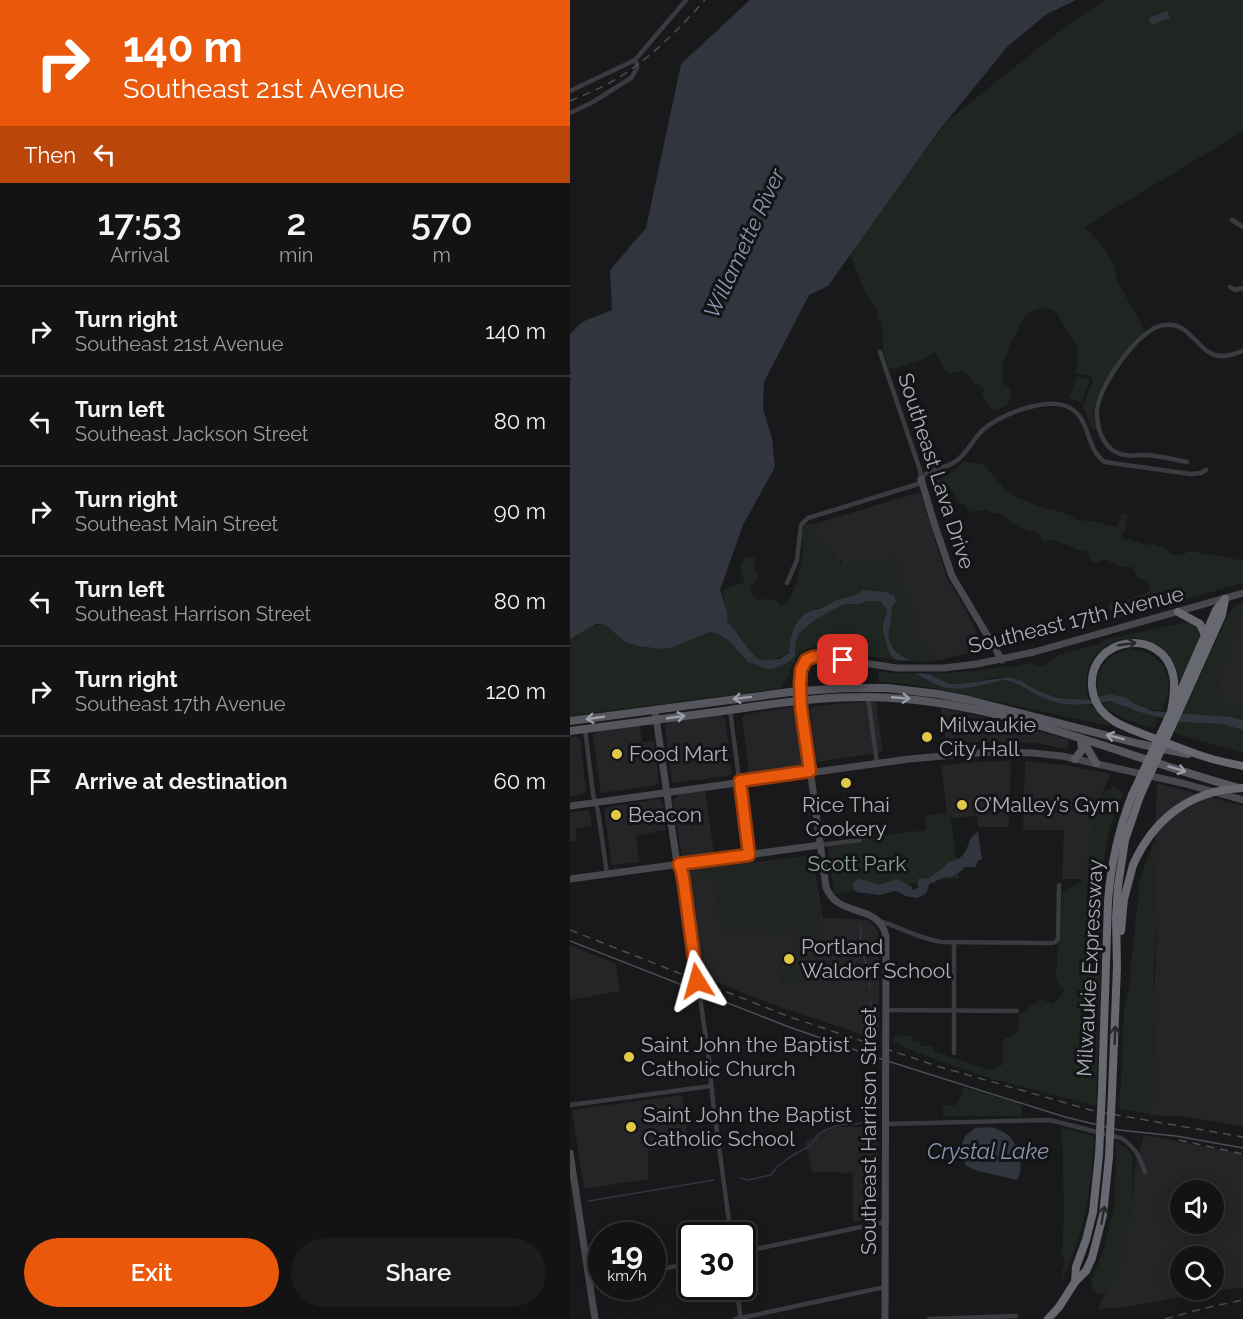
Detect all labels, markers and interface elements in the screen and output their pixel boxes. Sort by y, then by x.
text: 140 m [123,23,243,72]
icon: right [24,24,102,102]
text: Southeast 21st Avenue [123,73,404,104]
icon: left [88,138,121,171]
text: Then [24,142,76,168]
water label: Willamette River [698,163,791,322]
text: 17:53 [97,201,182,243]
text: 2 [286,201,306,243]
text: 570 [411,201,473,243]
text: Arrival [110,243,169,267]
text: min [279,243,314,267]
text: m [433,243,451,267]
text: Turn right [75,306,178,332]
icon: right [24,315,57,348]
text: 140 m [485,318,546,344]
text: Southeast 21st Avenue [75,332,283,356]
street label: Southeast Lava Drive [893,370,980,572]
text: Turn left [75,396,165,422]
icon: left [24,405,57,438]
text: 80 m [494,408,546,434]
text: Southeast Jackson Street [75,422,309,446]
text: Turn right [75,486,178,512]
icon: right [24,495,57,528]
text: 90 m [494,498,546,524]
text: Southeast Main Street [75,512,278,536]
text: Turn left [75,576,165,602]
street label: Southeast 17th Avenue [966,581,1186,658]
icon: left [24,585,57,618]
text: 80 m [494,588,546,614]
text: Southeast Harrison Street [75,602,311,626]
pin [817,634,868,685]
one-way arrow [1117,639,1136,650]
icon: arrive [826,643,859,676]
text: Turn right [75,666,178,692]
icon: right [24,675,57,708]
text: 120 m [486,678,546,704]
text: Southeast 17th Avenue [75,692,286,716]
one-way arrow [733,693,753,704]
one-way arrow [891,693,911,704]
one-way arrow [665,711,685,722]
one-way arrow [585,712,605,723]
place label: Milwaukie City Hall [939,712,1036,761]
marker: Milwaukie City Hall [920,730,934,744]
one-way arrow [1106,731,1125,743]
place label: Food Mart [629,741,728,766]
marker: Food Mart [610,747,624,761]
one-way arrow [1167,764,1186,775]
icon: arrive [24,765,57,798]
text: Arrive at destination [75,768,288,794]
text: 60 m [493,768,546,794]
marker: Rice Thai Cookery [839,776,853,790]
place label: Rice Thai Cookery [802,792,890,841]
place label: O’Malley’s Gym [974,792,1120,817]
marker: O’Malley’s Gym [955,798,969,812]
place label: Beacon [628,802,702,827]
marker: Beacon [609,808,623,822]
park label: Scott Park [808,851,906,876]
street label: Milwaukie Expressway [1071,859,1108,1077]
place label: Portland Waldorf School [801,934,951,983]
position arrow [665,949,729,1013]
marker: Portland Waldorf School [782,952,796,966]
street label: Southeast Harrison Street [856,1007,881,1255]
one-way arrow [1109,1025,1120,1045]
place label: Saint John the Baptist Catholic Church [641,1032,850,1081]
marker: Saint John the Baptist Catholic Church [622,1050,636,1064]
place label: Saint John the Baptist Catholic School [643,1102,852,1151]
marker: Saint John the Baptist Catholic School [624,1120,638,1134]
water label: Crystal Lake [927,1138,1049,1164]
map controls [1170,1180,1224,1300]
button: sound [1170,1180,1224,1234]
one-way arrow [1098,1206,1109,1226]
speed limit sign: 30 [678,1222,756,1300]
text: 19 [611,1236,643,1271]
button: Exit [24,1238,279,1307]
button: Share [291,1238,546,1307]
button: search [1170,1246,1224,1300]
text: km/h [607,1267,647,1285]

